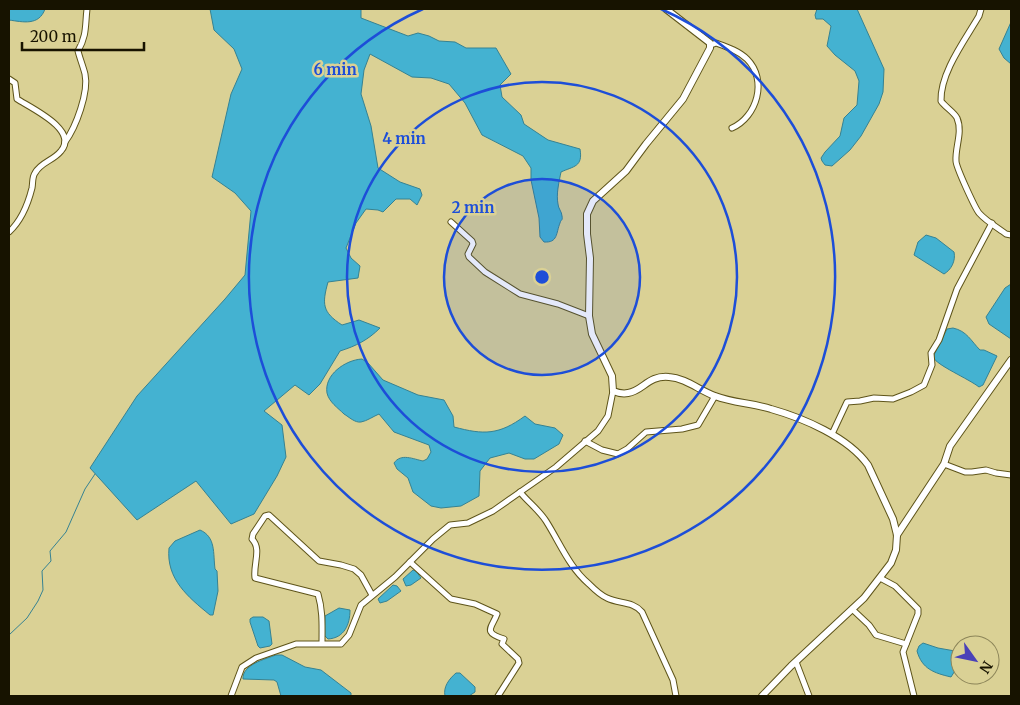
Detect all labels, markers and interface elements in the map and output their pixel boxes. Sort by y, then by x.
scale bar [22,20,145,52]
text: 200 m [30,27,77,46]
text: 6 min [313,60,357,79]
text: 4 min [382,129,426,148]
text: 2 min [452,198,494,217]
centre of rings [533,268,551,286]
north arrow [950,635,1000,685]
text: N [975,658,996,677]

